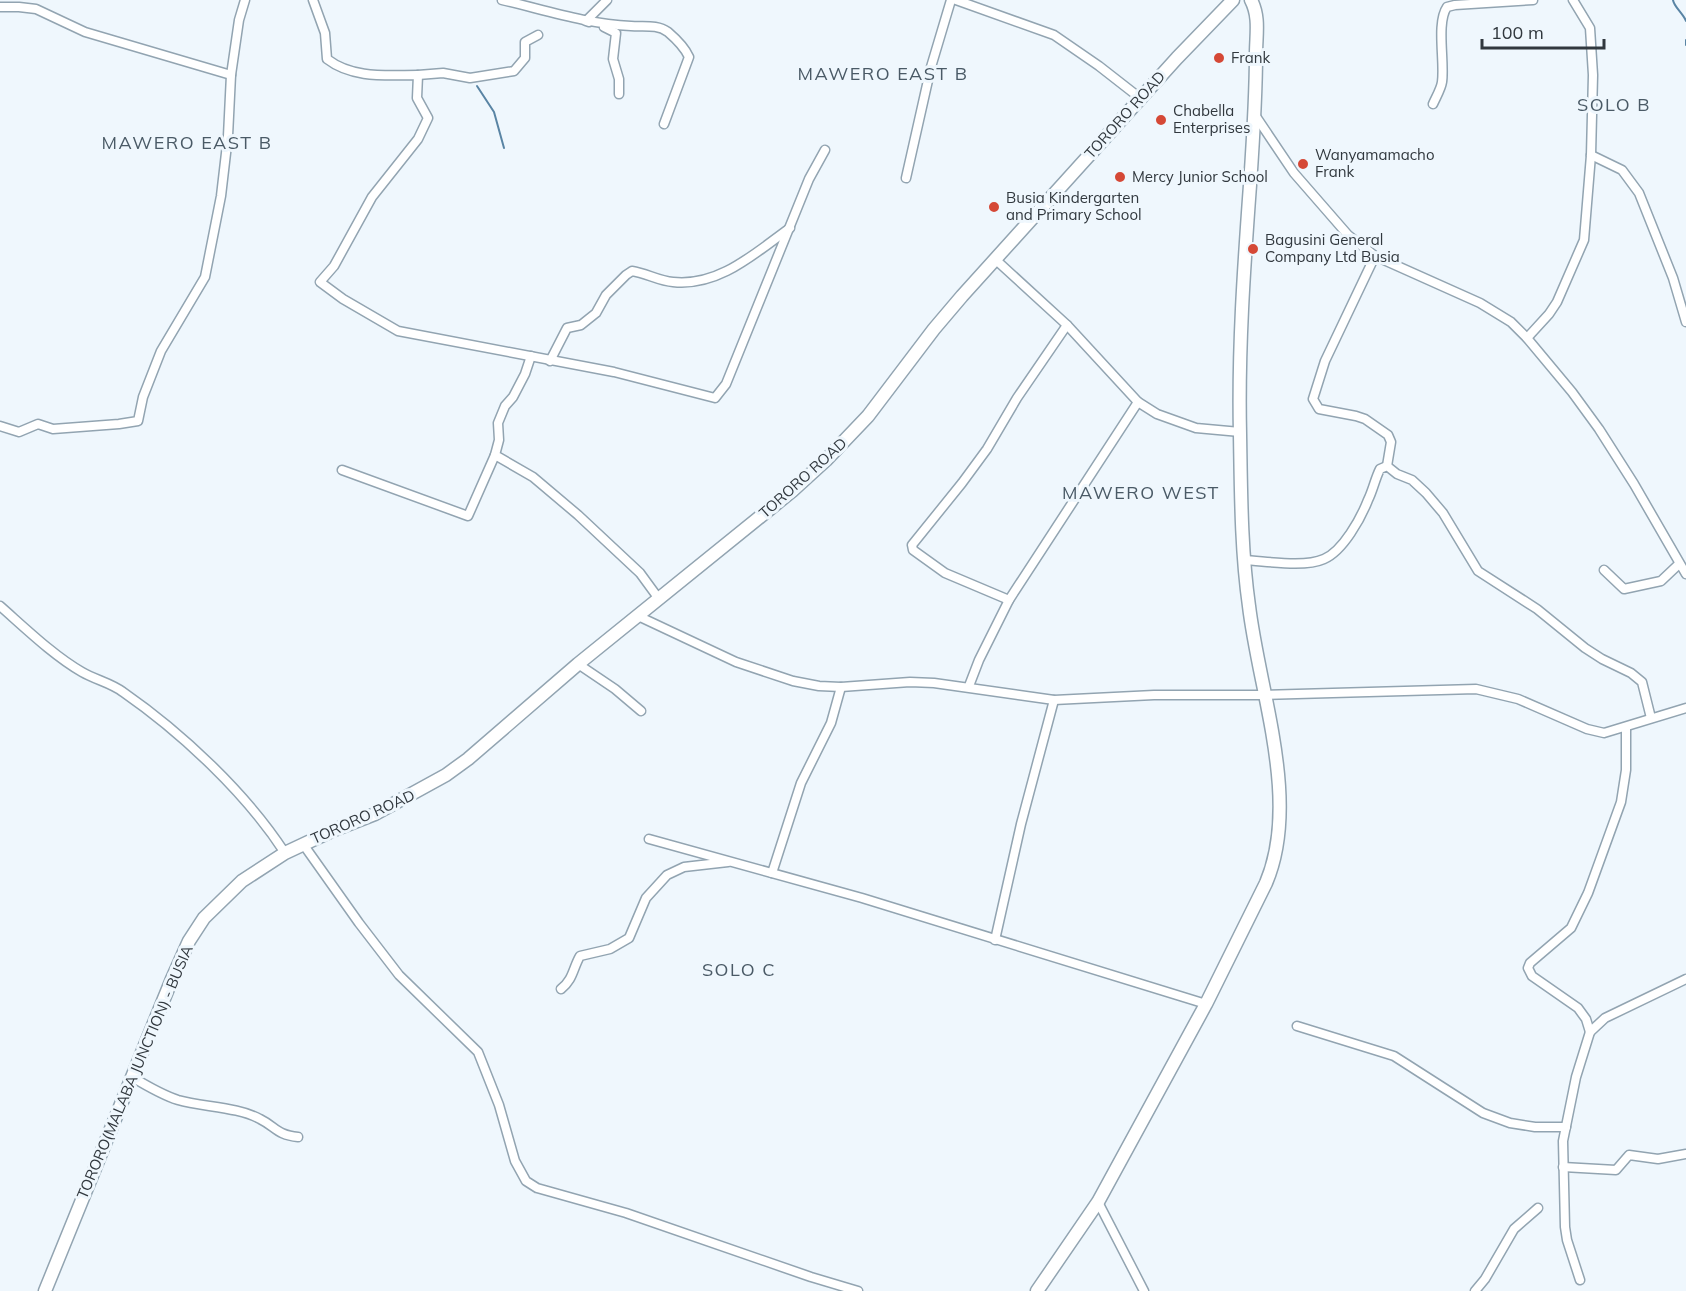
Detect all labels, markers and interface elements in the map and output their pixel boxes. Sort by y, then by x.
scale bar [1482,12,1604,50]
text: 100 m [1491,21,1544,44]
place label: Frank [1231,48,1270,67]
marker: Frank [1212,51,1226,65]
district label: MAWERO EAST B [798,62,968,85]
street label: TORORO ROAD [1080,67,1169,162]
district label: SOLO B [1577,93,1651,116]
place label: Chabella Enterprises [1173,101,1250,137]
marker: Chabella Enterprises [1154,113,1168,127]
district label: MAWERO EAST B [102,131,272,154]
place label: Wanyamamacho Frank [1315,145,1434,181]
marker: Wanyamamacho Frank [1296,157,1310,171]
place label: Mercy Junior School [1132,167,1268,186]
marker: Mercy Junior School [1113,170,1127,184]
place label: Busia Kindergarten and Primary School [1006,188,1142,224]
marker: Busia Kindergarten and Primary School [987,200,1001,214]
place label: Bagusini General Company Ltd Busia [1265,230,1400,266]
marker: Bagusini General Company Ltd Busia [1246,242,1260,256]
street label: TORORO ROAD [755,433,850,522]
district label: MAWERO WEST [1062,481,1220,504]
street label: TORORO ROAD [308,785,418,848]
street label: TORORO(MALABA JUNCTION) - BUSIA [72,942,197,1201]
district label: SOLO C [702,958,776,981]

